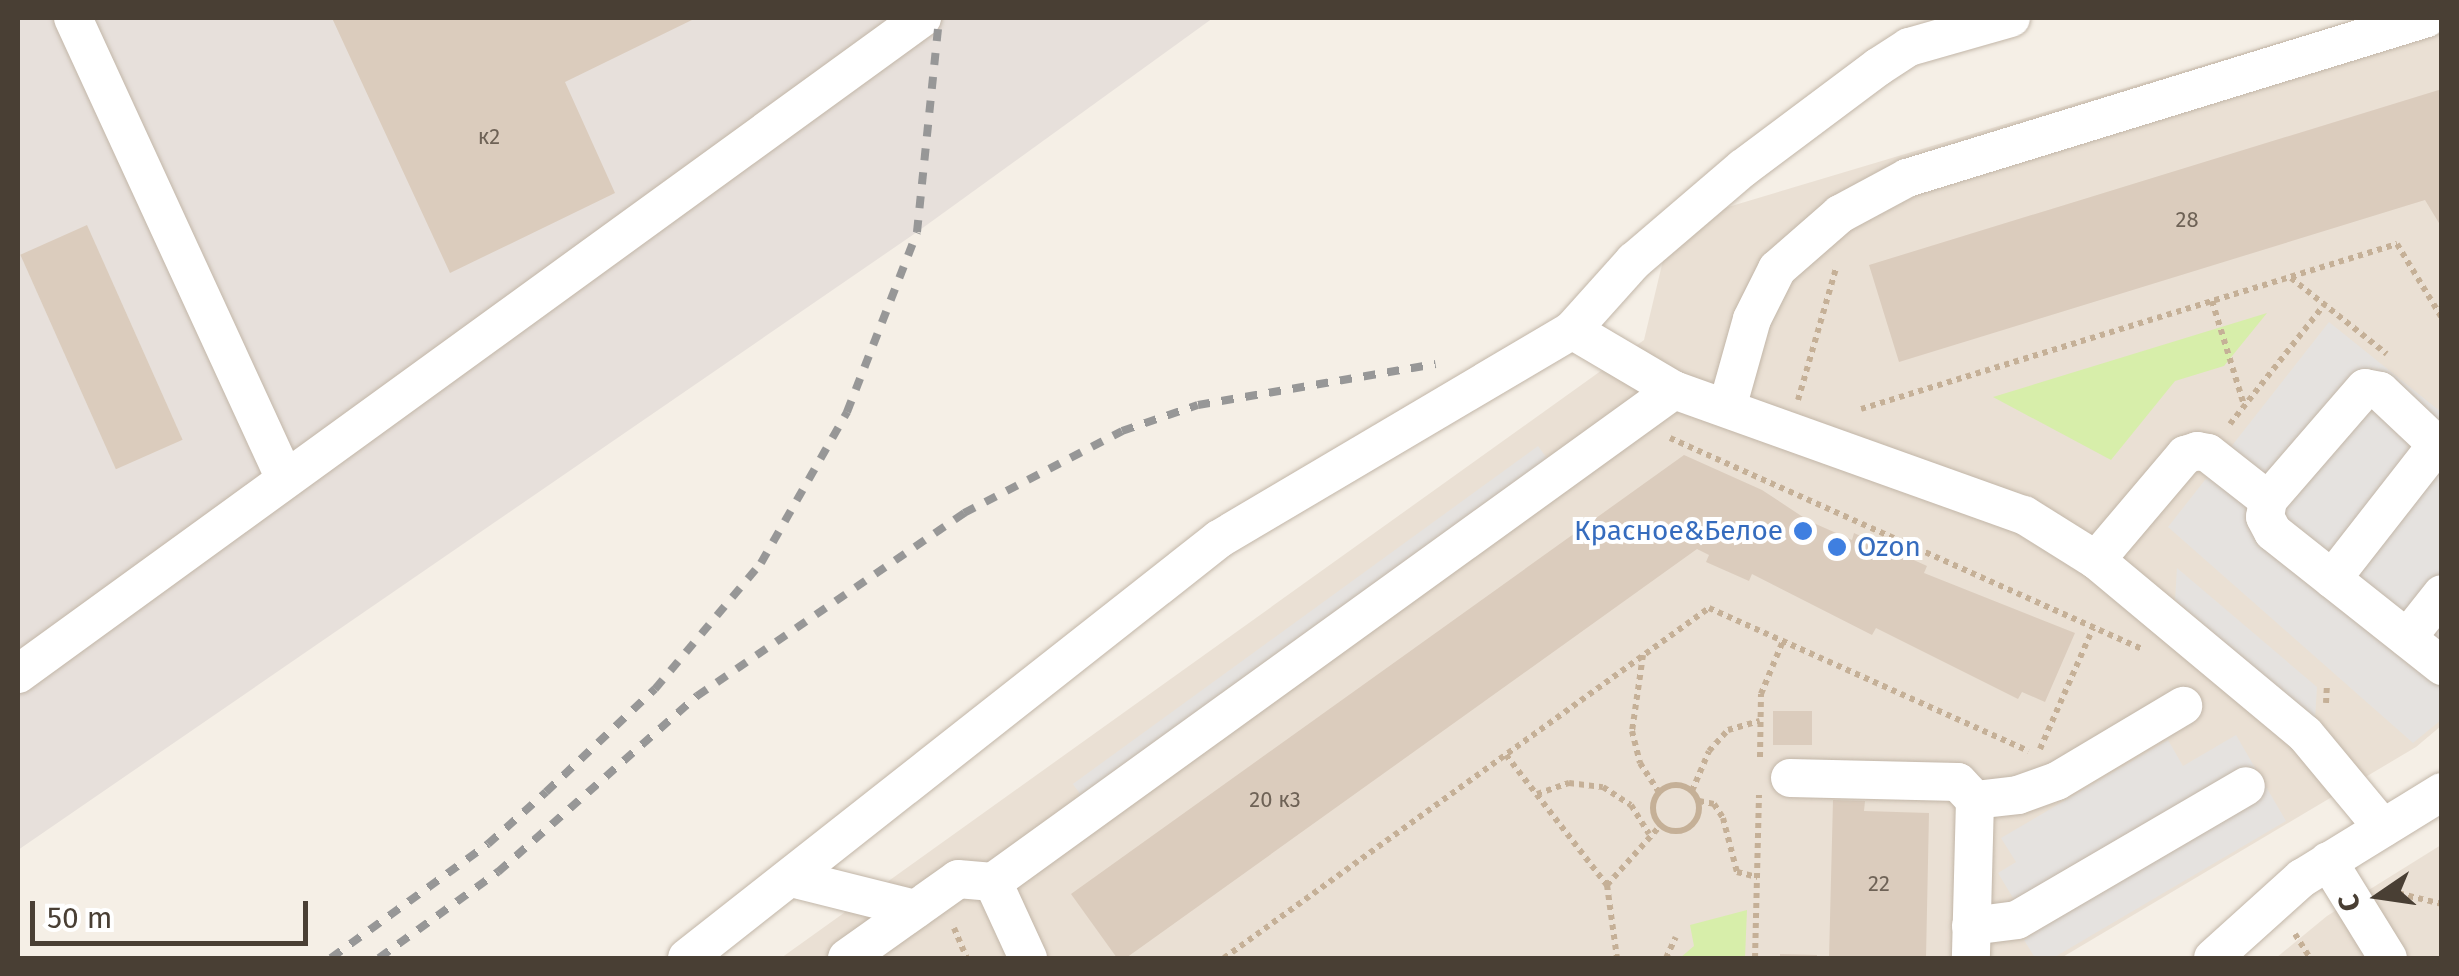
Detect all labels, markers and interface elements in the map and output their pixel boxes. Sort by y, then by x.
house number: к2 [478,124,500,150]
house number: 28 [2175,207,2199,233]
place label: Красное&Белое [1574,514,1783,548]
marker: Красное&Белое [1792,520,1814,542]
place label: Ozon [1857,530,1921,564]
marker: Ozon [1826,536,1848,558]
house number: 20 к3 [1249,787,1301,813]
north arrow [2329,846,2429,946]
house number: 22 [1868,871,1890,897]
scale bar [35,881,312,943]
text: С [2331,891,2367,914]
text: 50 m [47,900,112,936]

